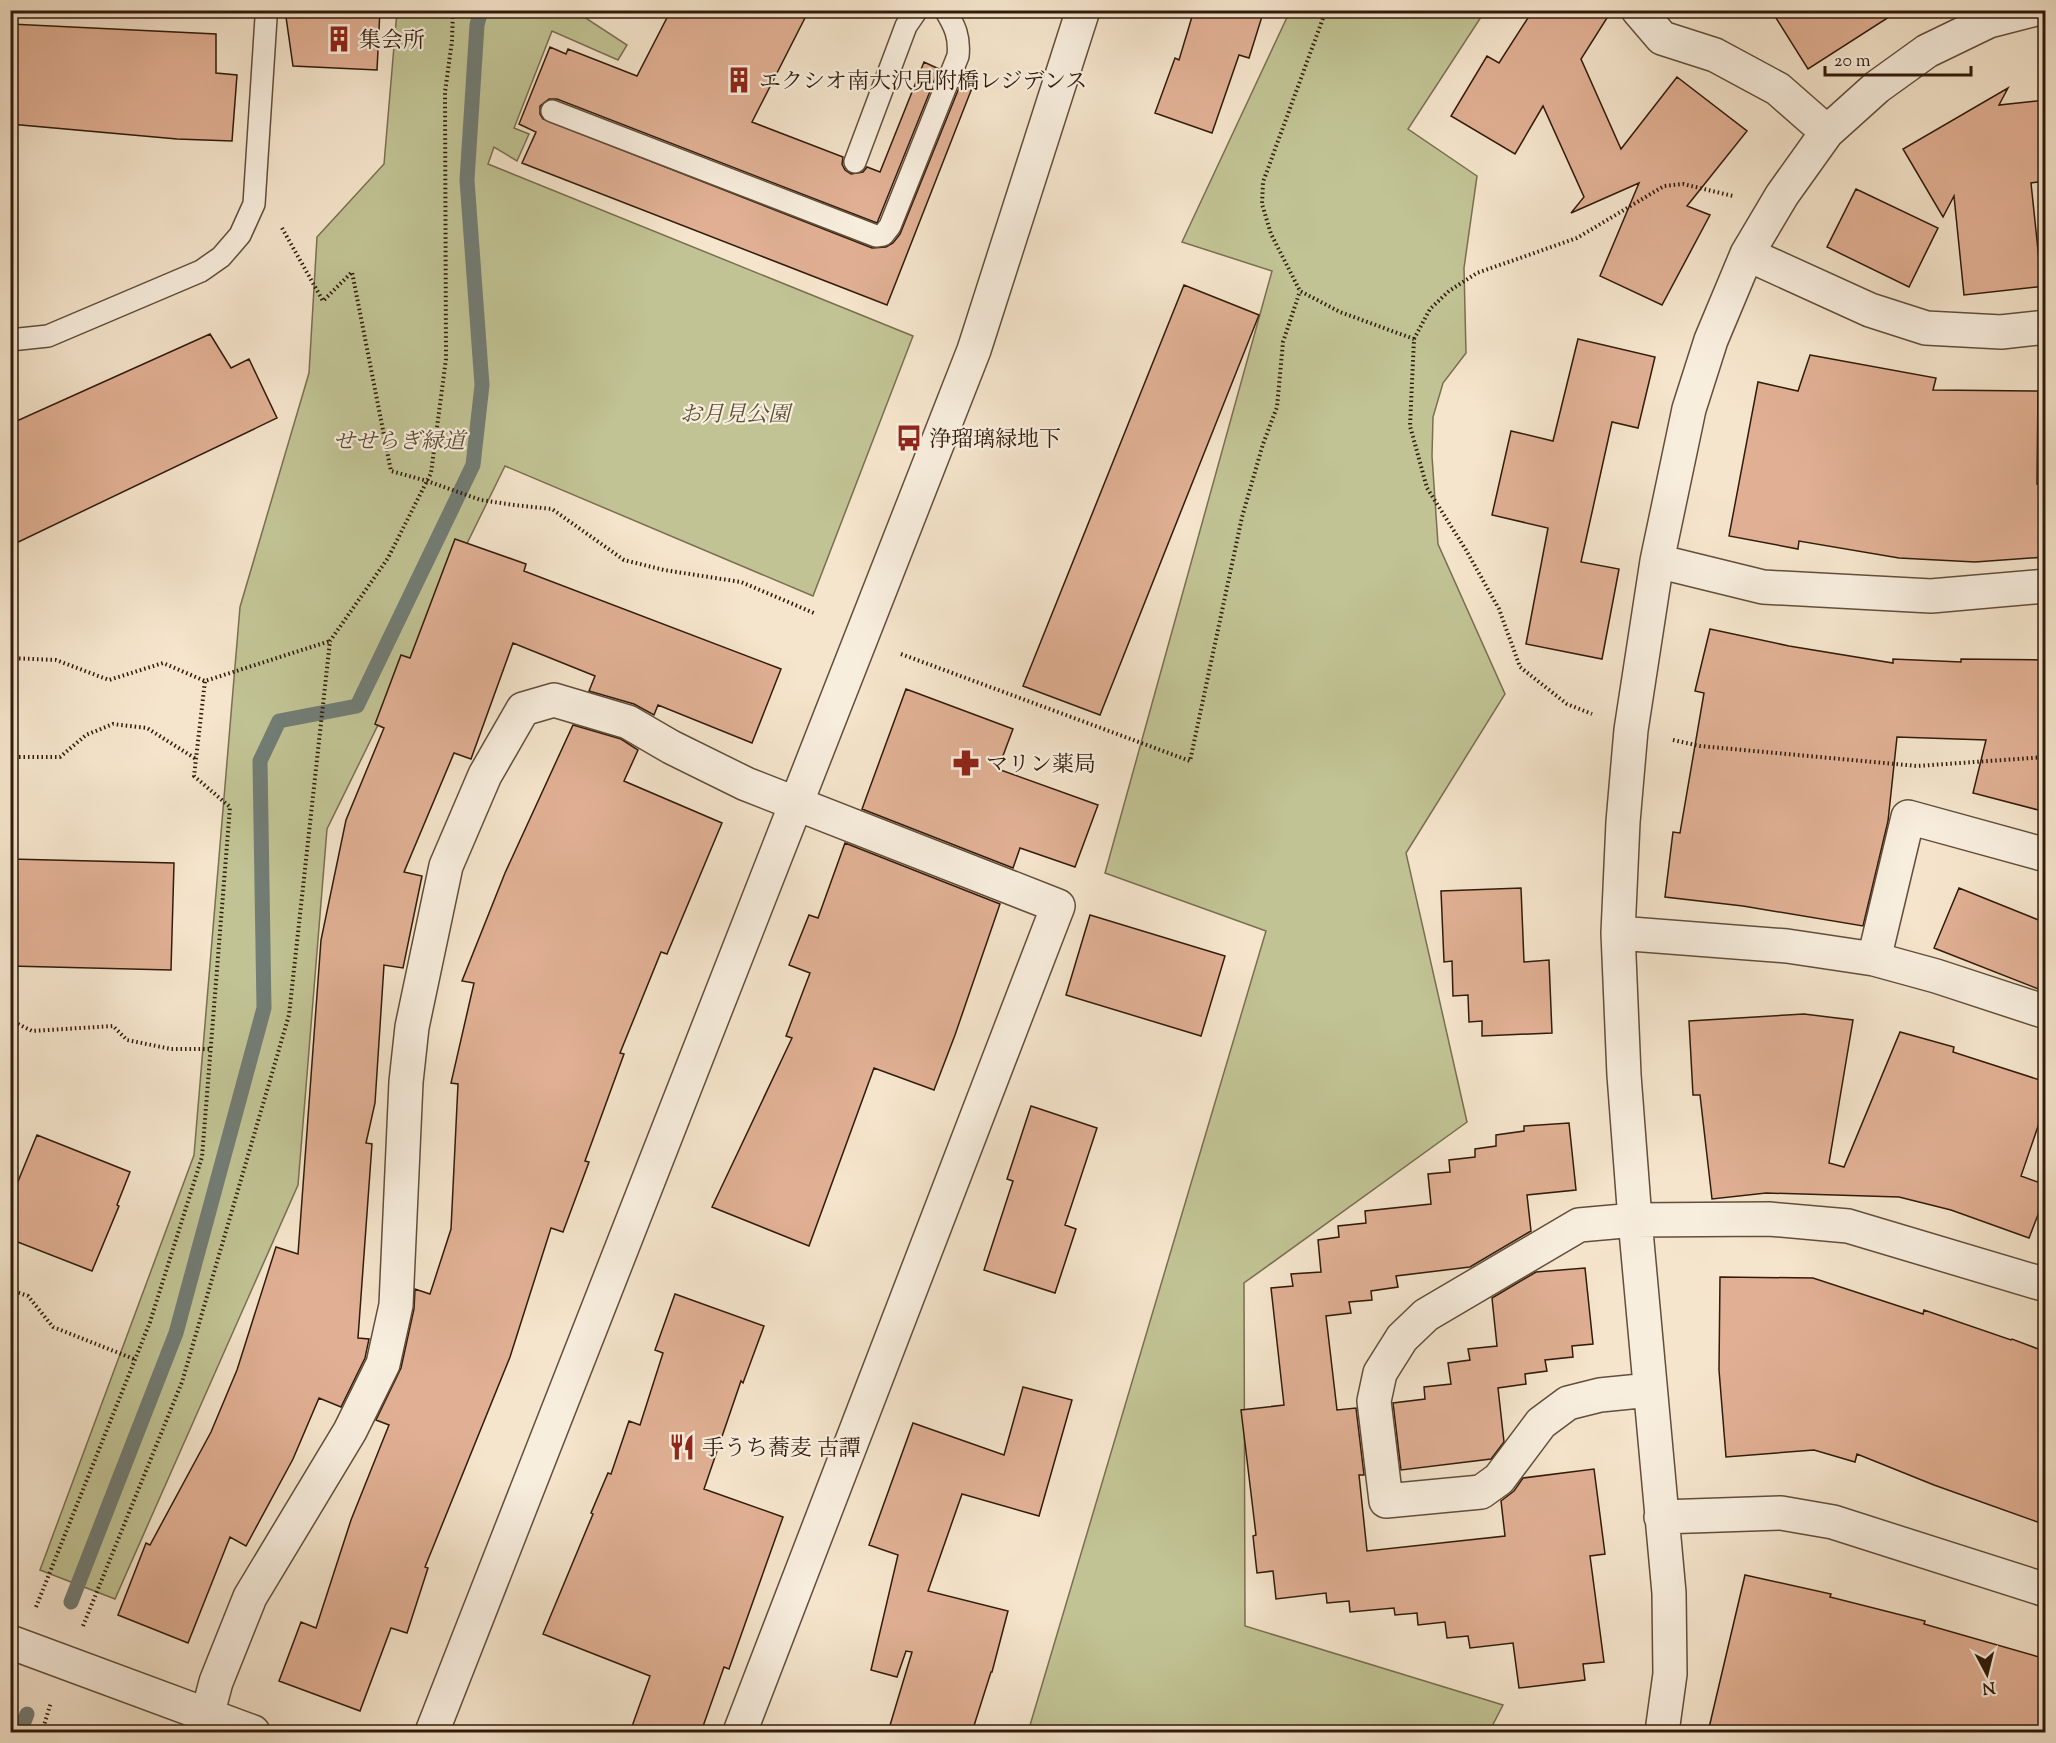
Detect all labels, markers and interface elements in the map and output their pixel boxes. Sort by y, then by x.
building icon: 集会所 [324,24,354,54]
place label: 集会所 [359,26,425,58]
scale bar [1825,39,1970,77]
text: 20 m [1834,49,1871,75]
building icon: エクシオ南大沢見附橋レジデンス [724,65,754,95]
place label: エクシオ南大沢見附橋レジデンス [759,67,1087,99]
park label: お月見公園 [680,400,793,432]
bus stop icon: 浄瑠璃緑地下 [894,423,924,453]
place label: 浄瑠璃緑地下 [929,425,1061,457]
park label: せせらぎ緑道 [333,427,468,459]
pharmacy icon: マリン薬局 [951,748,981,778]
place label: マリン薬局 [986,750,1096,782]
restaurant icon: 手うち蕎麦 古譚 [667,1432,697,1462]
place label: 手うち蕎麦 古譚 [702,1434,861,1466]
north arrow [1957,1644,2017,1704]
text: N [1981,1674,1996,1699]

